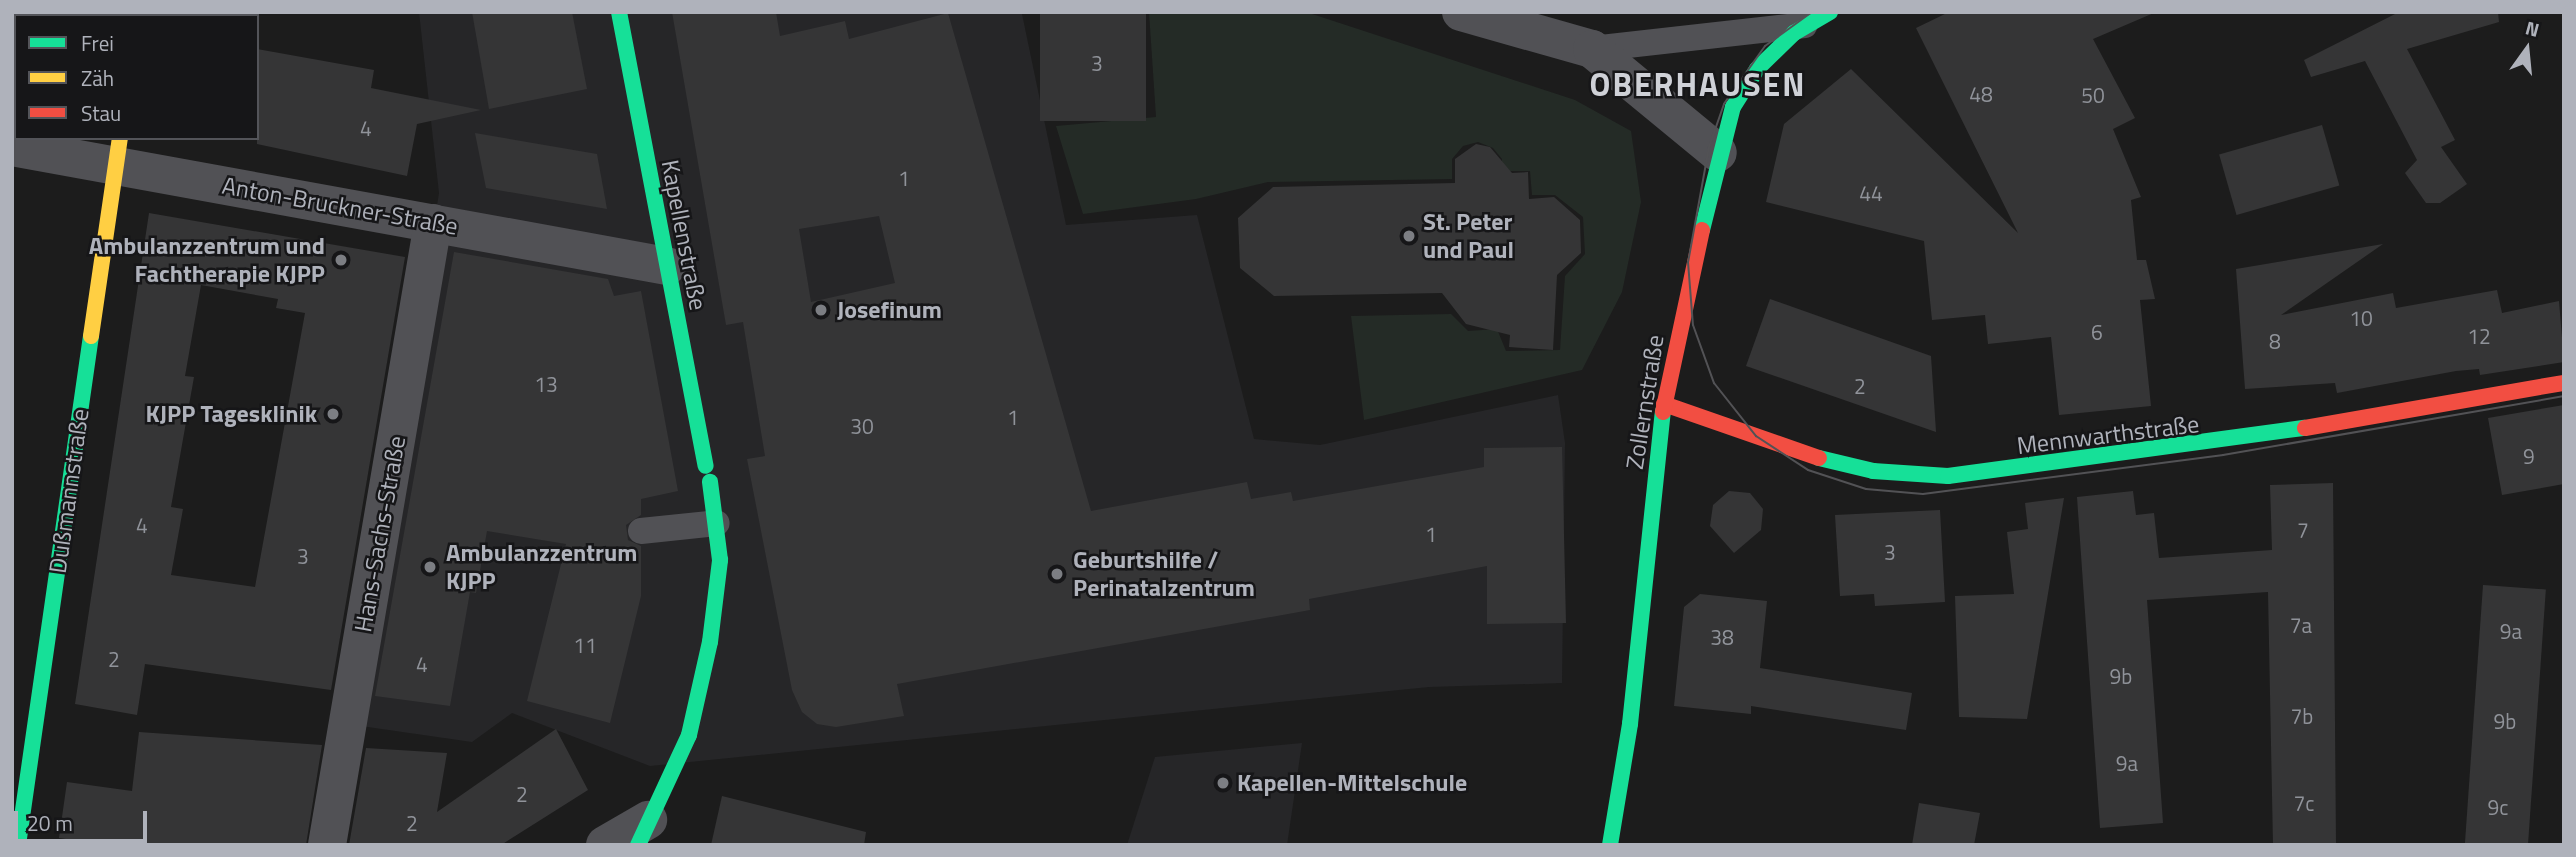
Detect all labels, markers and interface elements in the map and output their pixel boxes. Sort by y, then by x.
text: N [2522,13,2543,44]
legend [14,14,259,140]
north arrow [2492,14,2562,84]
text: Frei [81,27,114,59]
house number: 3 [1091,50,1103,76]
text: Zäh [81,62,114,94]
district label: OBERHAUSEN [1591,65,1805,103]
house number: 48 [1969,81,1993,107]
house number: 50 [2081,82,2105,108]
text: Stau [81,97,121,129]
house number: 4 [360,115,372,141]
street label: Kapellenstraße [655,157,713,313]
house number: 1 [898,165,910,191]
street label: Anton-Bruckner-Straße [220,171,460,241]
house number: 44 [1859,180,1883,206]
place label: St. Peter und Paul [1423,208,1514,264]
marker: St. Peter und Paul [1401,228,1417,244]
place label: Ambulanzzentrum und Fachtherapie KJPP [89,232,325,288]
marker: Ambulanzzentrum und Fachtherapie KJPP [331,250,351,270]
place label: Josefinum [837,296,942,324]
marker: Josefinum [811,300,831,320]
house number: 10 [2349,305,2373,331]
house number: 6 [2091,319,2103,345]
house number: 12 [2467,323,2491,349]
house number: 8 [2269,328,2281,354]
street label: Zollernstraße [1620,333,1670,471]
house number: 13 [534,371,558,397]
house number: 2 [1854,373,1866,399]
place label: KJPP Tagesklinik [146,400,317,428]
marker: KJPP Tagesklinik [323,404,343,424]
house number: 1 [1007,404,1019,430]
street label: Dußmannstraße [43,407,95,575]
street label: Mennwarthstraße [2015,410,2201,460]
house number: 30 [850,413,874,439]
street label: Hans-Sachs-Straße [349,434,411,634]
house number: 9 [2523,443,2535,469]
house number: 4 [136,512,148,538]
house number: 7 [2297,517,2309,543]
house number: 1 [1425,521,1437,547]
place label: Ambulanzzentrum KJPP [446,539,637,595]
house number: 3 [1884,539,1896,565]
house number: 3 [297,543,309,569]
place label: Geburtshilfe / Perinatalzentrum [1073,546,1255,602]
marker: Ambulanzzentrum KJPP [420,557,440,577]
marker: Geburtshilfe / Perinatalzentrum [1047,564,1067,584]
house number: 7a [2290,612,2312,638]
house number: 9a [2500,618,2522,644]
house number: 38 [1710,624,1734,650]
house number: 11 [573,632,597,658]
house number: 2 [108,646,120,672]
house number: 4 [416,651,428,677]
house number: 9b [2110,663,2132,689]
house number: 7b [2291,703,2313,729]
house number: 9b [2494,708,2516,734]
house number: 9a [2116,750,2138,776]
place label: Kapellen-Mittelschule [1237,769,1467,797]
marker: Kapellen-Mittelschule [1215,775,1231,791]
house number: 2 [516,781,528,807]
house number: 7c [2294,790,2314,816]
house number: 9c [2488,794,2508,820]
scale bar [18,798,150,842]
text: 20 m [27,807,73,839]
house number: 2 [406,810,418,836]

